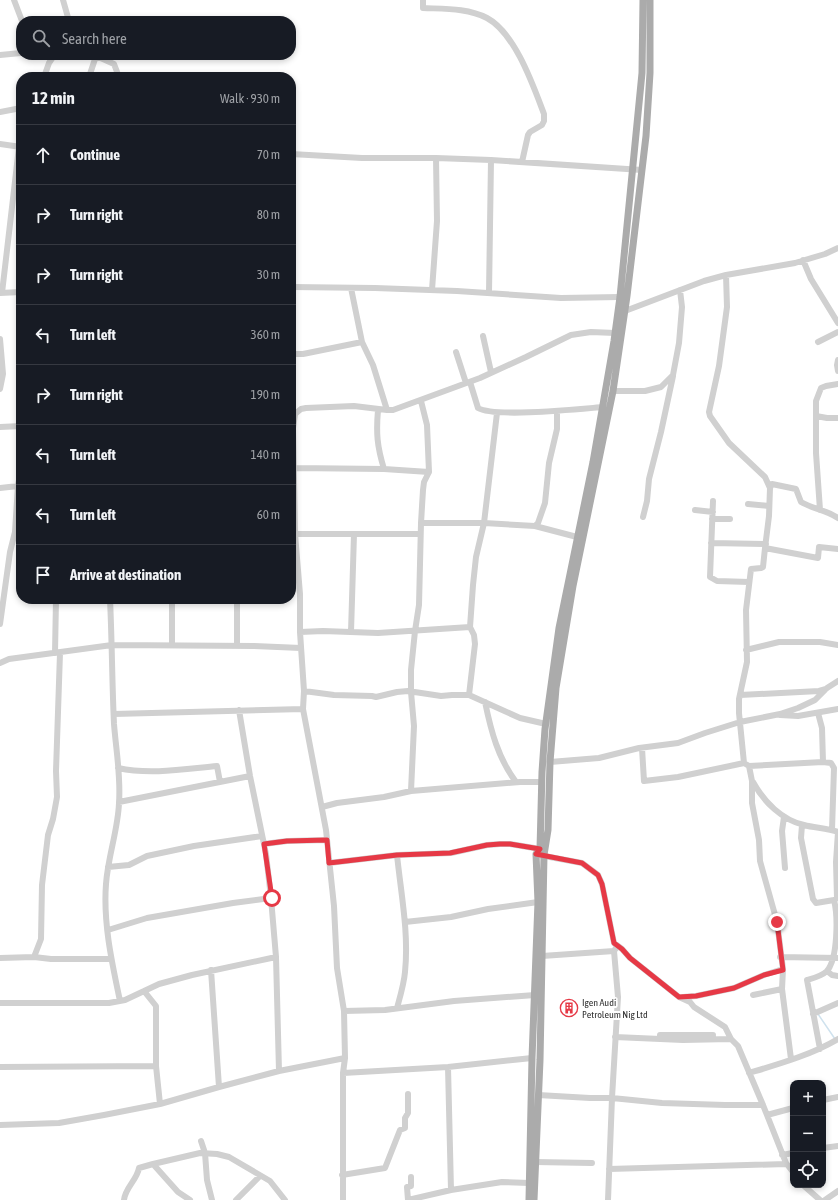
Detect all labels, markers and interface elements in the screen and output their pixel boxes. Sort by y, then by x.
search box [16,16,296,60]
icon: search [30,27,52,49]
text: Search here [62,30,127,47]
text: 12 min [32,88,75,108]
text: Walk · 930 m [220,91,280,106]
icon: ahead [32,144,54,166]
text: Continue [70,146,120,163]
text: 70 m [257,147,280,162]
icon: right [32,204,54,226]
text: Turn right [70,206,123,223]
text: 80 m [257,207,280,222]
icon: right [32,264,54,286]
text: Turn right [70,266,123,283]
text: 30 m [257,267,280,282]
icon: left [32,324,54,346]
text: Turn left [70,326,116,343]
text: 360 m [251,327,280,342]
icon: right [32,384,54,406]
text: Turn right [70,386,123,403]
text: 190 m [251,387,280,402]
icon: left [32,444,54,466]
text: Turn left [70,446,116,463]
text: 140 m [251,447,280,462]
icon: left [32,504,54,526]
text: Turn left [70,506,116,523]
text: 60 m [257,507,280,522]
icon: arrive [32,564,54,586]
text: Arrive at destination [70,566,181,583]
route start [263,889,281,907]
route end [768,913,786,931]
place label: Igen Audi Petroleum Nig Ltd [582,997,648,1020]
building icon: Igen Audi Petroleum Nig Ltd [559,998,579,1018]
map controls [790,1080,826,1188]
button: + [790,1080,826,1116]
button: − [790,1116,826,1152]
button: locate [790,1152,826,1188]

